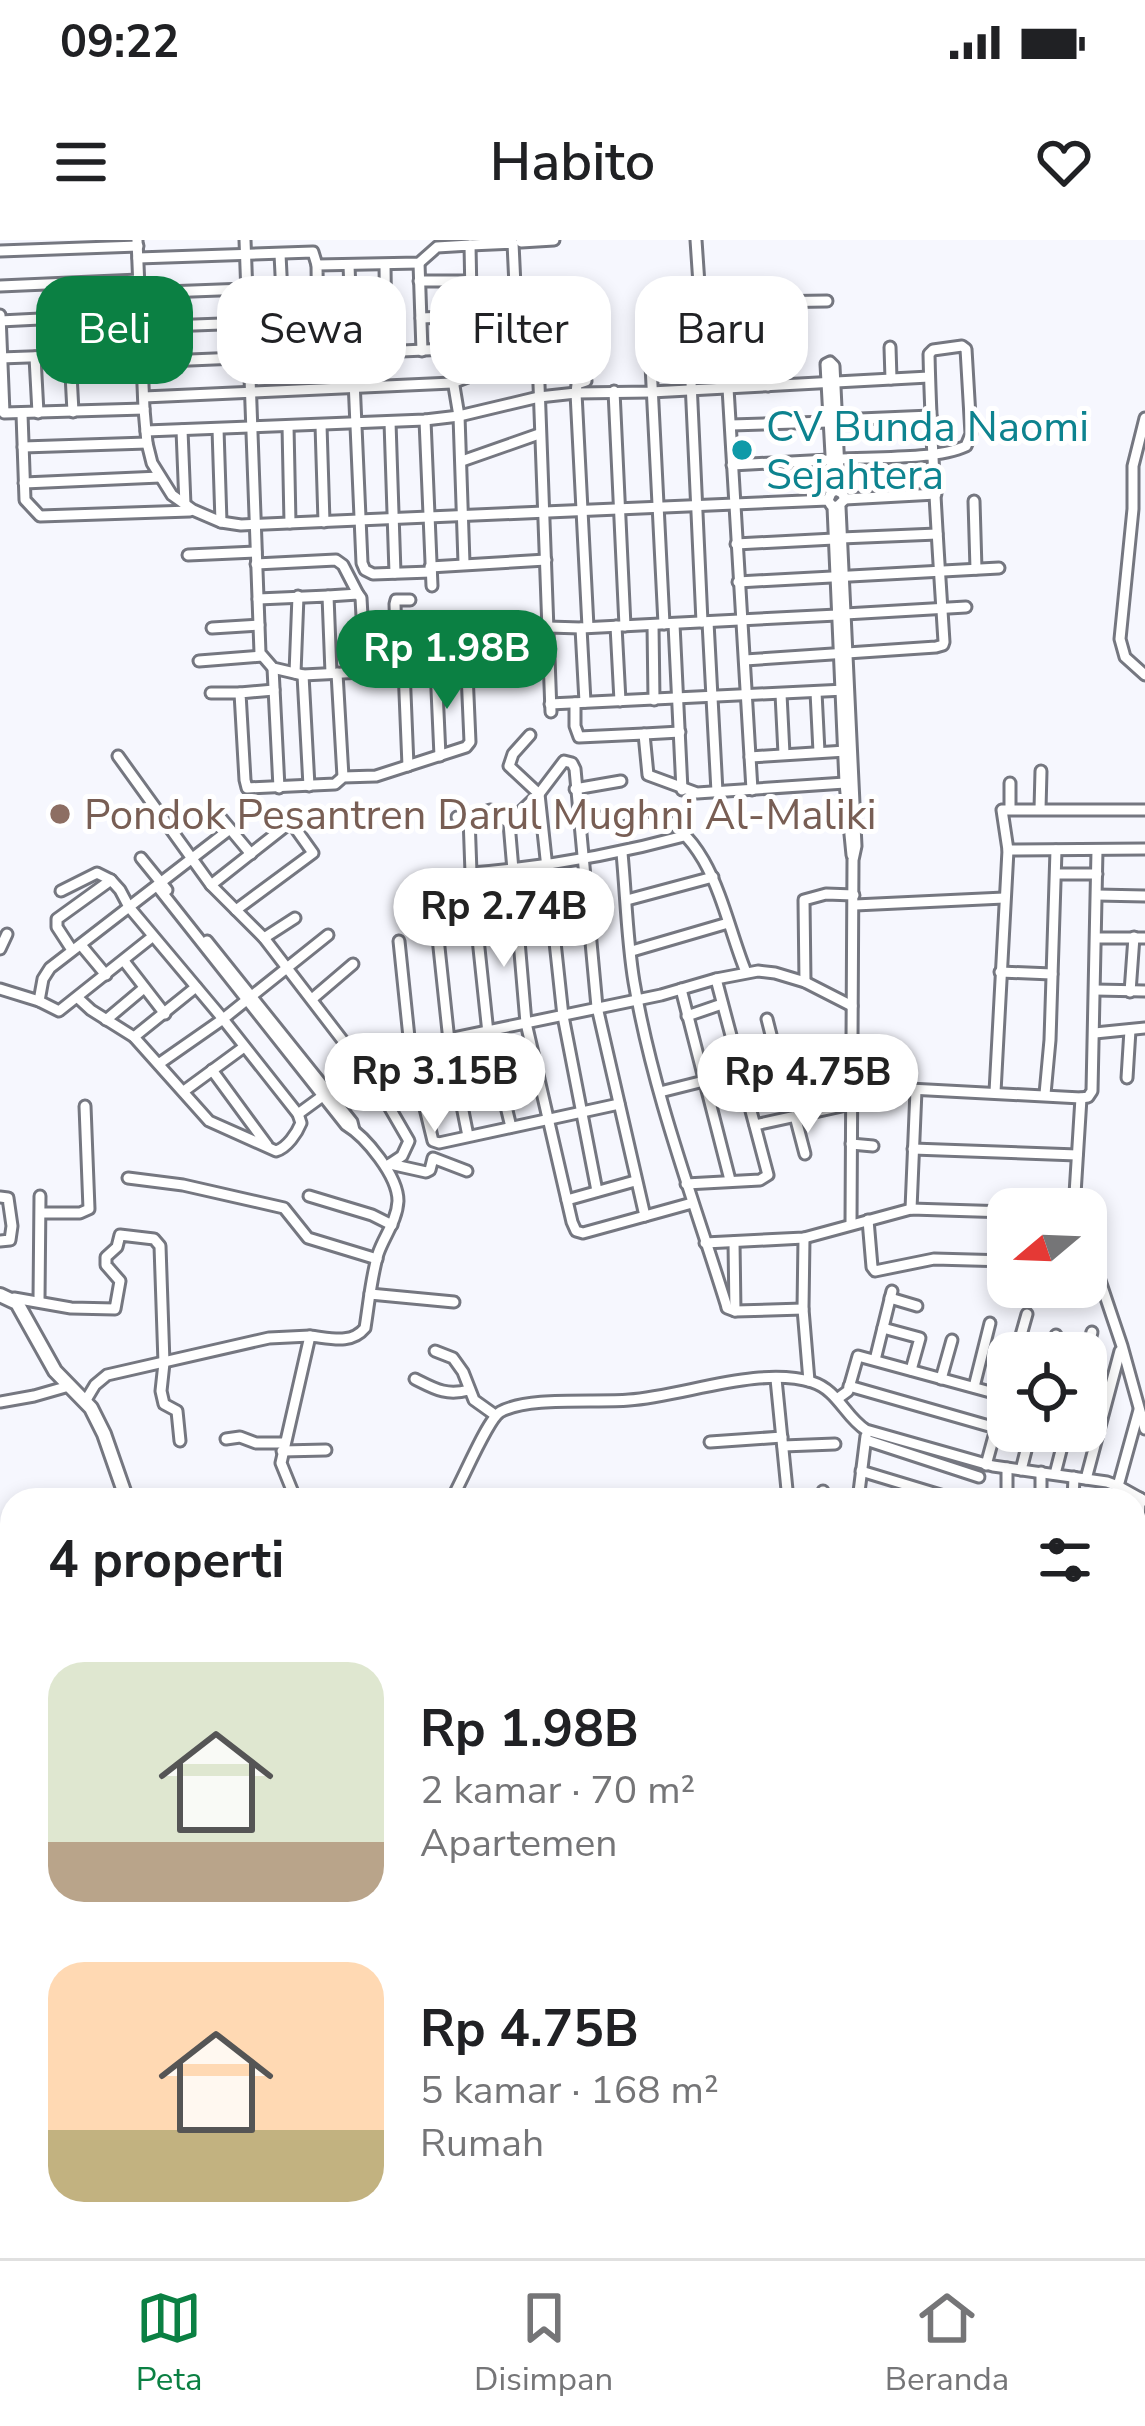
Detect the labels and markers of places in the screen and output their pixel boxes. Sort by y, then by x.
place label: CV Bunda Naomi Sejahtera [766,399,1089,504]
marker: CV Bunda Naomi Sejahtera [729,437,755,463]
pin: Rp 1.98B [323,610,571,712]
place label: Pondok Pesantren Darul Mughni Al-Maliki [84,787,876,844]
marker: Pondok Pesantren Darul Mughni Al-Maliki [47,801,73,827]
pin: Rp 2.74B [380,868,628,970]
pin: Rp 3.15B [311,1033,559,1135]
pin: Rp 4.75B [684,1034,932,1136]

